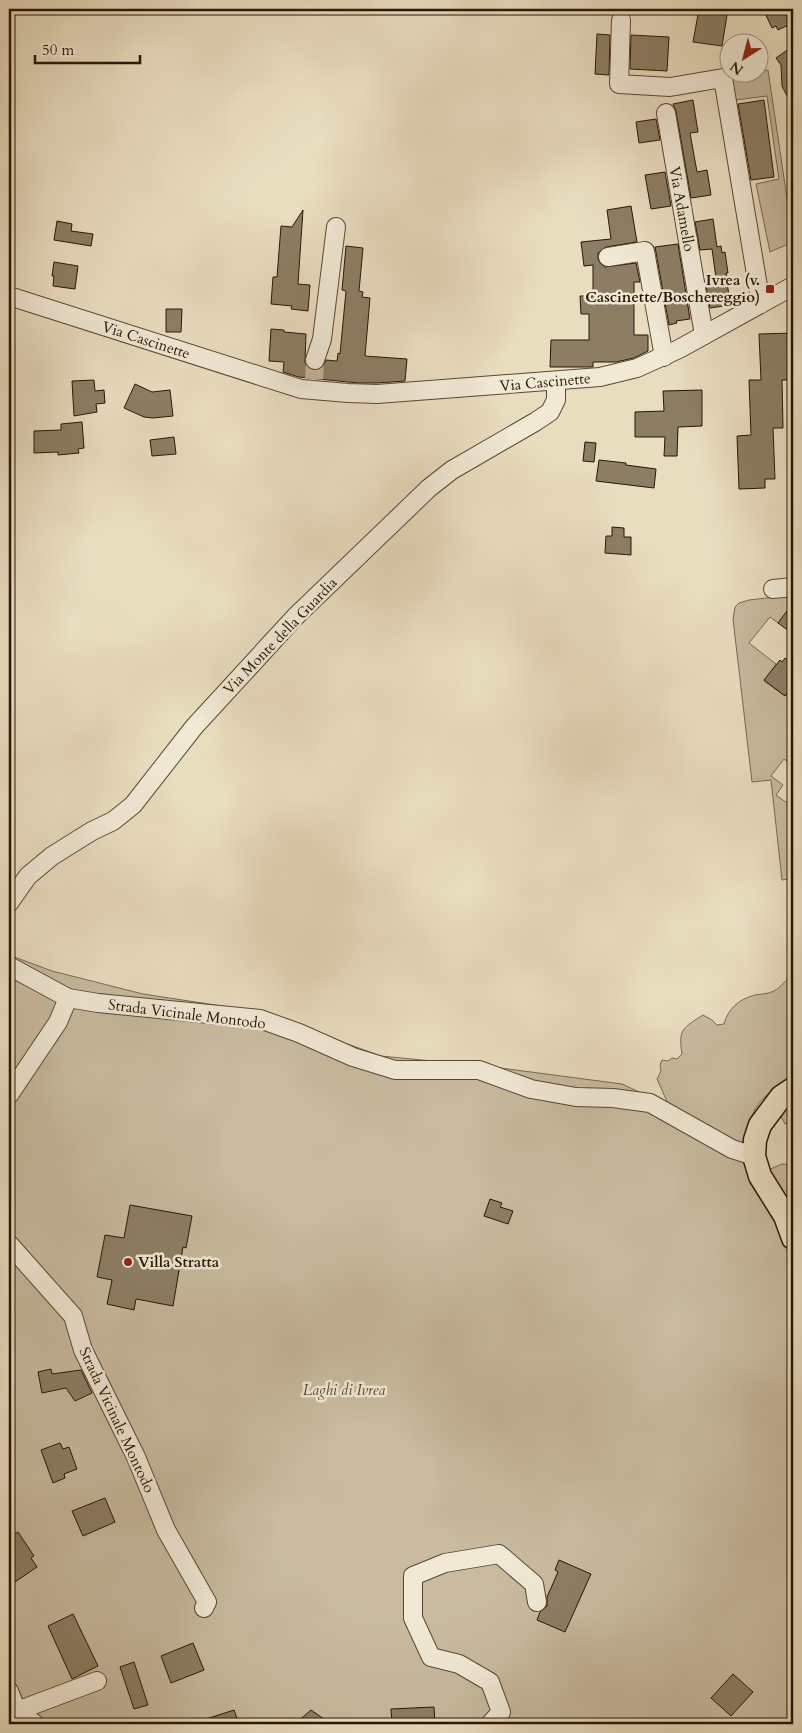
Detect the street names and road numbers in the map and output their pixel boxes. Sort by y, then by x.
street label: Via Adamello [665,165,699,253]
street label: Via Cascinette [99,316,193,364]
street label: Via Cascinette [499,368,592,396]
street label: Via Monte della Guardia [219,573,342,699]
street label: Strada Vicinale Montodo [107,994,267,1034]
street label: Strada Vicinale Montodo [74,1344,160,1496]

